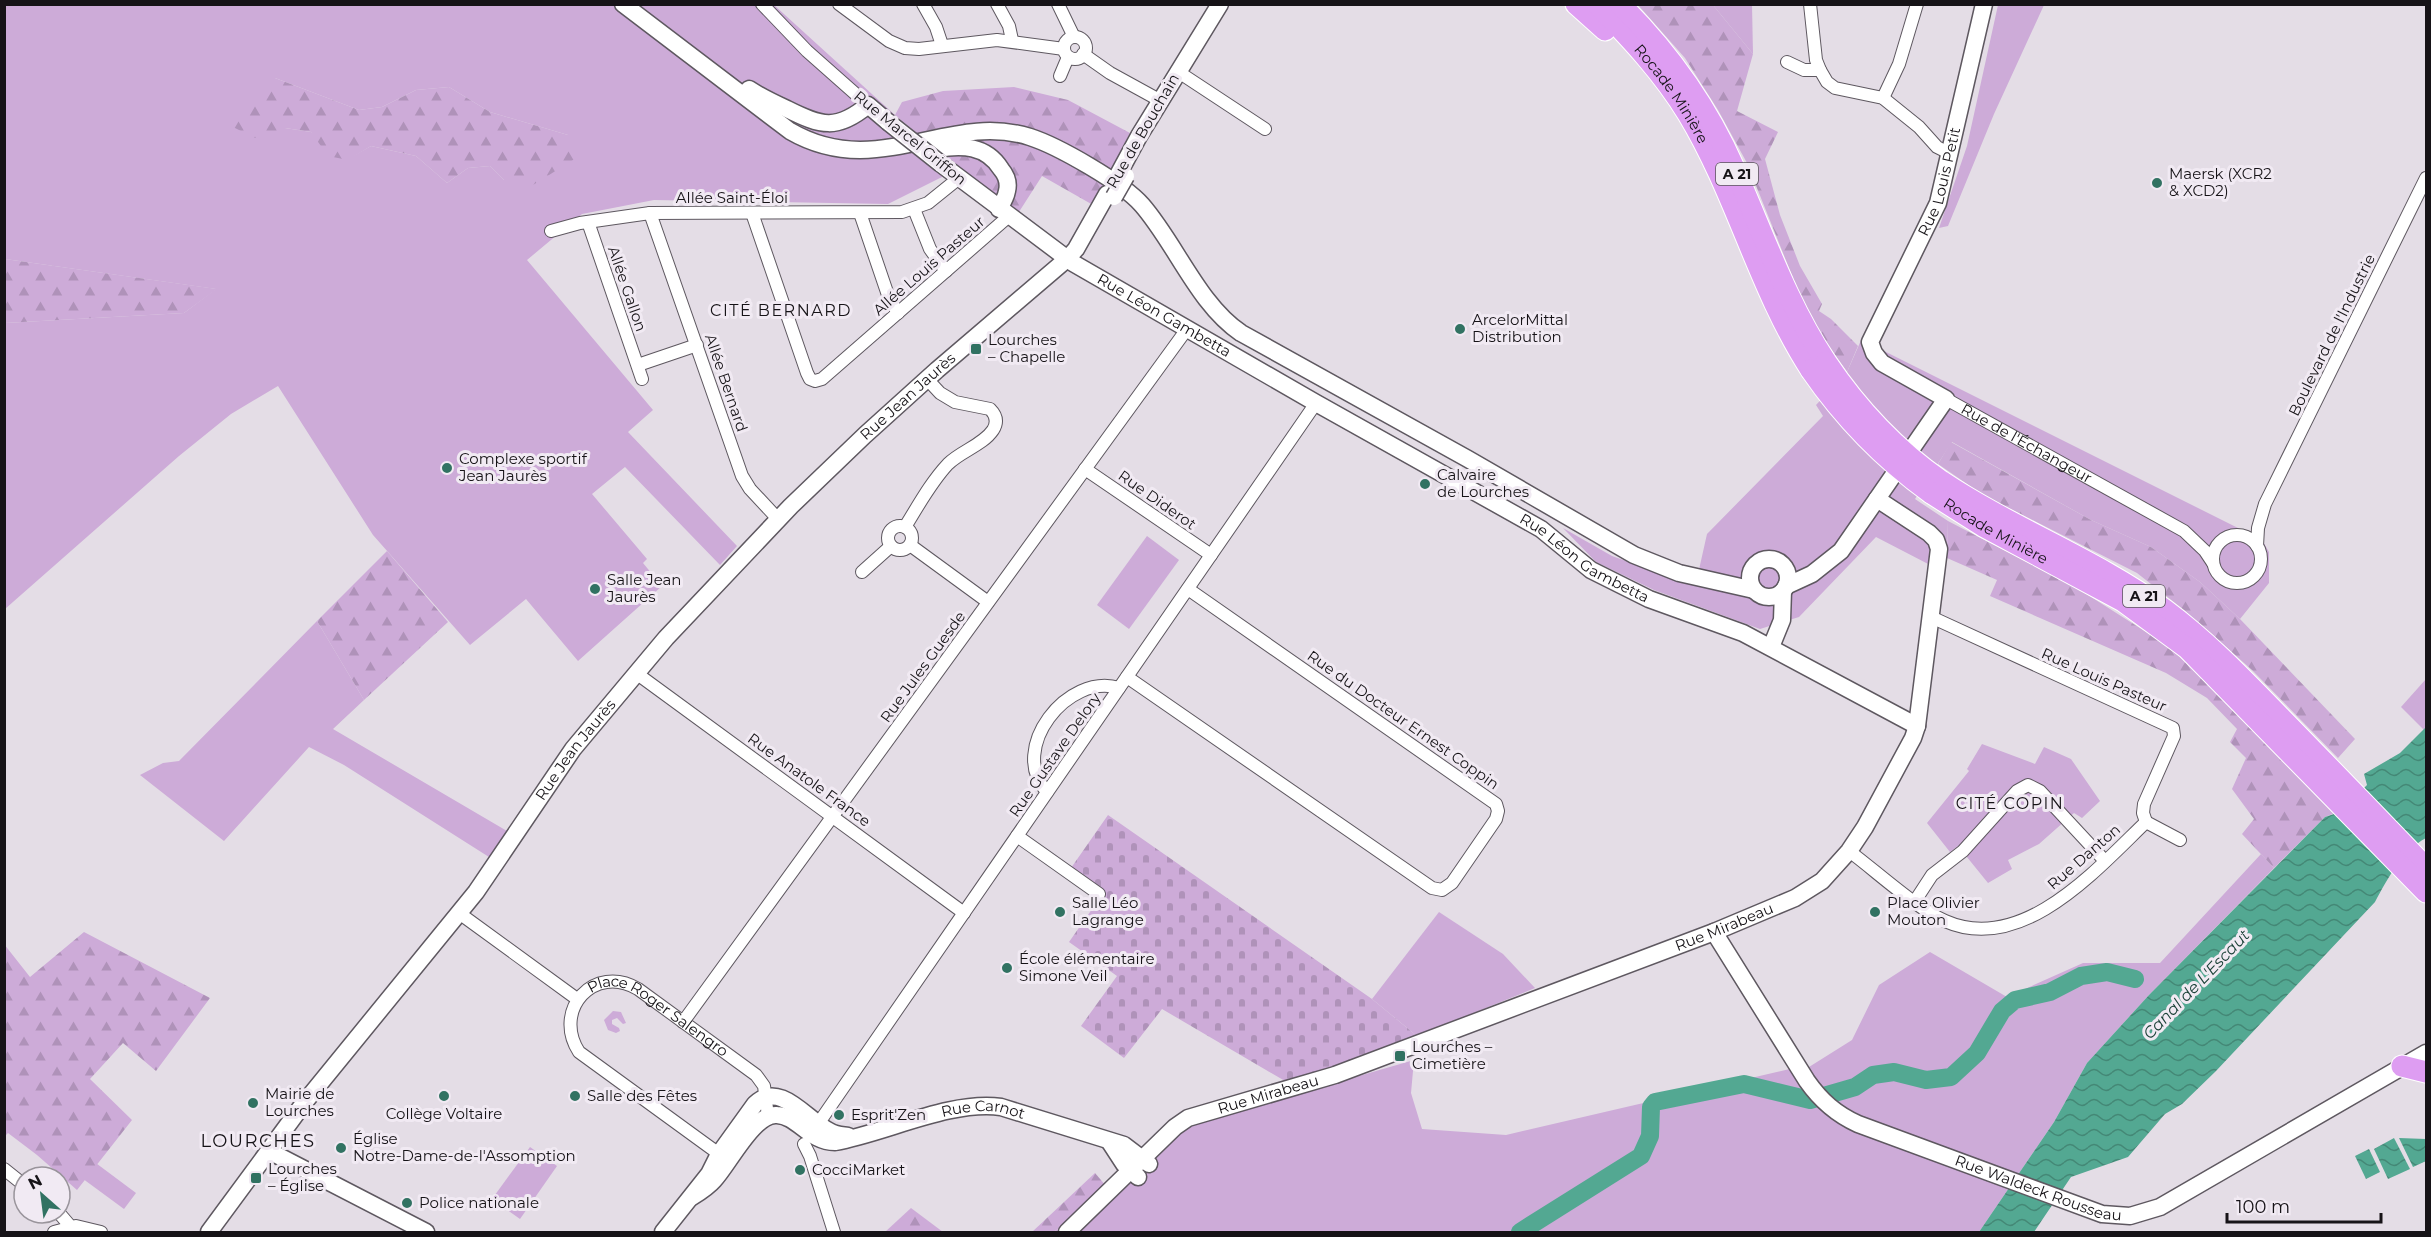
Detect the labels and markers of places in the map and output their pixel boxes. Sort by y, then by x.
place label: Maersk (XCR2 & XCD2) [2169,164,2272,200]
marker: Maersk (XCR2 & XCD2) [2150,176,2164,190]
place label: ArcelorMittal Distribution [1472,310,1568,346]
marker: ArcelorMittal Distribution [1453,322,1467,336]
place label: Lourches – Chapelle [988,330,1065,366]
marker: Lourches – Chapelle [969,342,983,356]
place label: Complexe sportif Jean Jaurès [458,449,588,485]
marker: Complexe sportif Jean Jaurès [440,461,454,475]
place label: Calvaire de Lourches [1437,465,1529,501]
marker: Calvaire de Lourches [1418,477,1432,491]
place label: Salle Jean Jaurès [606,570,681,606]
marker: Salle Jean Jaurès [588,582,602,596]
place label: Salle Léo Lagrange [1072,893,1144,929]
place label: Place Olivier Mouton [1887,893,1980,929]
marker: Salle Léo Lagrange [1053,905,1067,919]
marker: Place Olivier Mouton [1868,905,1882,919]
place label: École élémentaire Simone Veil [1019,949,1155,985]
marker: École élémentaire Simone Veil [1000,961,1014,975]
place label: Lourches – Cimetière [1412,1037,1493,1073]
marker: Lourches – Cimetière [1393,1049,1407,1063]
place label: Mairie de Lourches [265,1084,334,1120]
place label: Salle des Fêtes [587,1086,697,1105]
marker: Collège Voltaire [437,1089,451,1103]
marker: Salle des Fêtes [568,1089,582,1103]
marker: Mairie de Lourches [246,1096,260,1110]
place label: Collège Voltaire [386,1104,502,1123]
place label: Esprit'Zen [851,1105,926,1124]
marker: Esprit'Zen [832,1108,846,1122]
place label: Église Notre-Dame-de-l'Assomption [353,1129,576,1165]
marker: Église Notre-Dame-de-l'Assomption [334,1141,348,1155]
place label: Lourches – Église [268,1159,337,1195]
place label: CocciMarket [812,1160,905,1179]
marker: CocciMarket [793,1163,807,1177]
marker: Lourches – Église [249,1171,263,1185]
place label: Police nationale [419,1193,539,1212]
marker: Police nationale [400,1196,414,1210]

